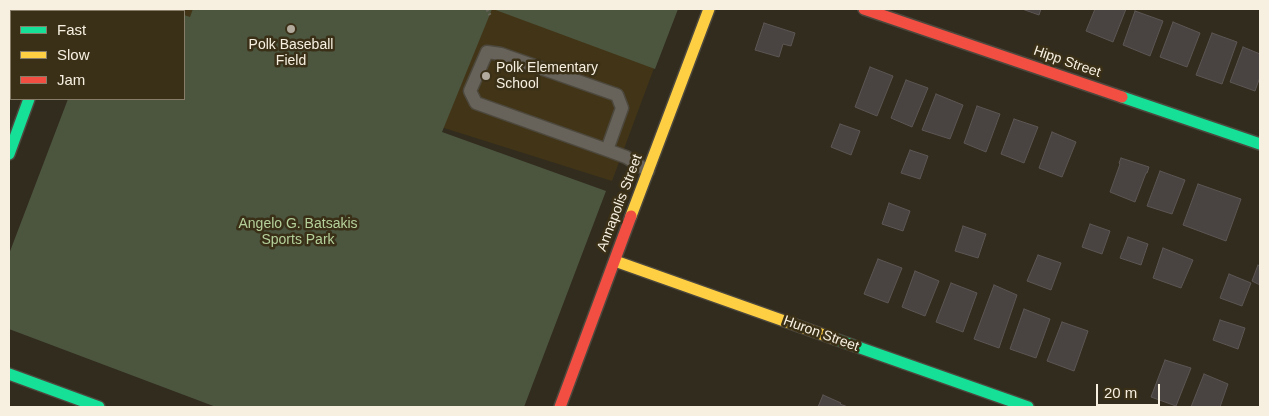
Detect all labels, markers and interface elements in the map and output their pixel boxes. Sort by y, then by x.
legend [10,10,185,100]
text: Fast [57,21,86,38]
marker: Polk Baseball Field [285,23,297,35]
place label: Polk Baseball Field [249,37,333,70]
street label: Hipp Street [1031,43,1103,81]
text: Slow [57,46,90,63]
place label: Polk Elementary School [496,60,598,92]
marker: Polk Elementary School [480,70,492,82]
text: Jam [57,71,85,88]
street label: Annapolis Street [594,152,646,254]
park label: Angelo G. Batsakis Sports Park [238,216,358,248]
street label: Huron Street [781,313,861,355]
scale bar [1099,374,1163,406]
text: 20 m [1104,384,1137,401]

